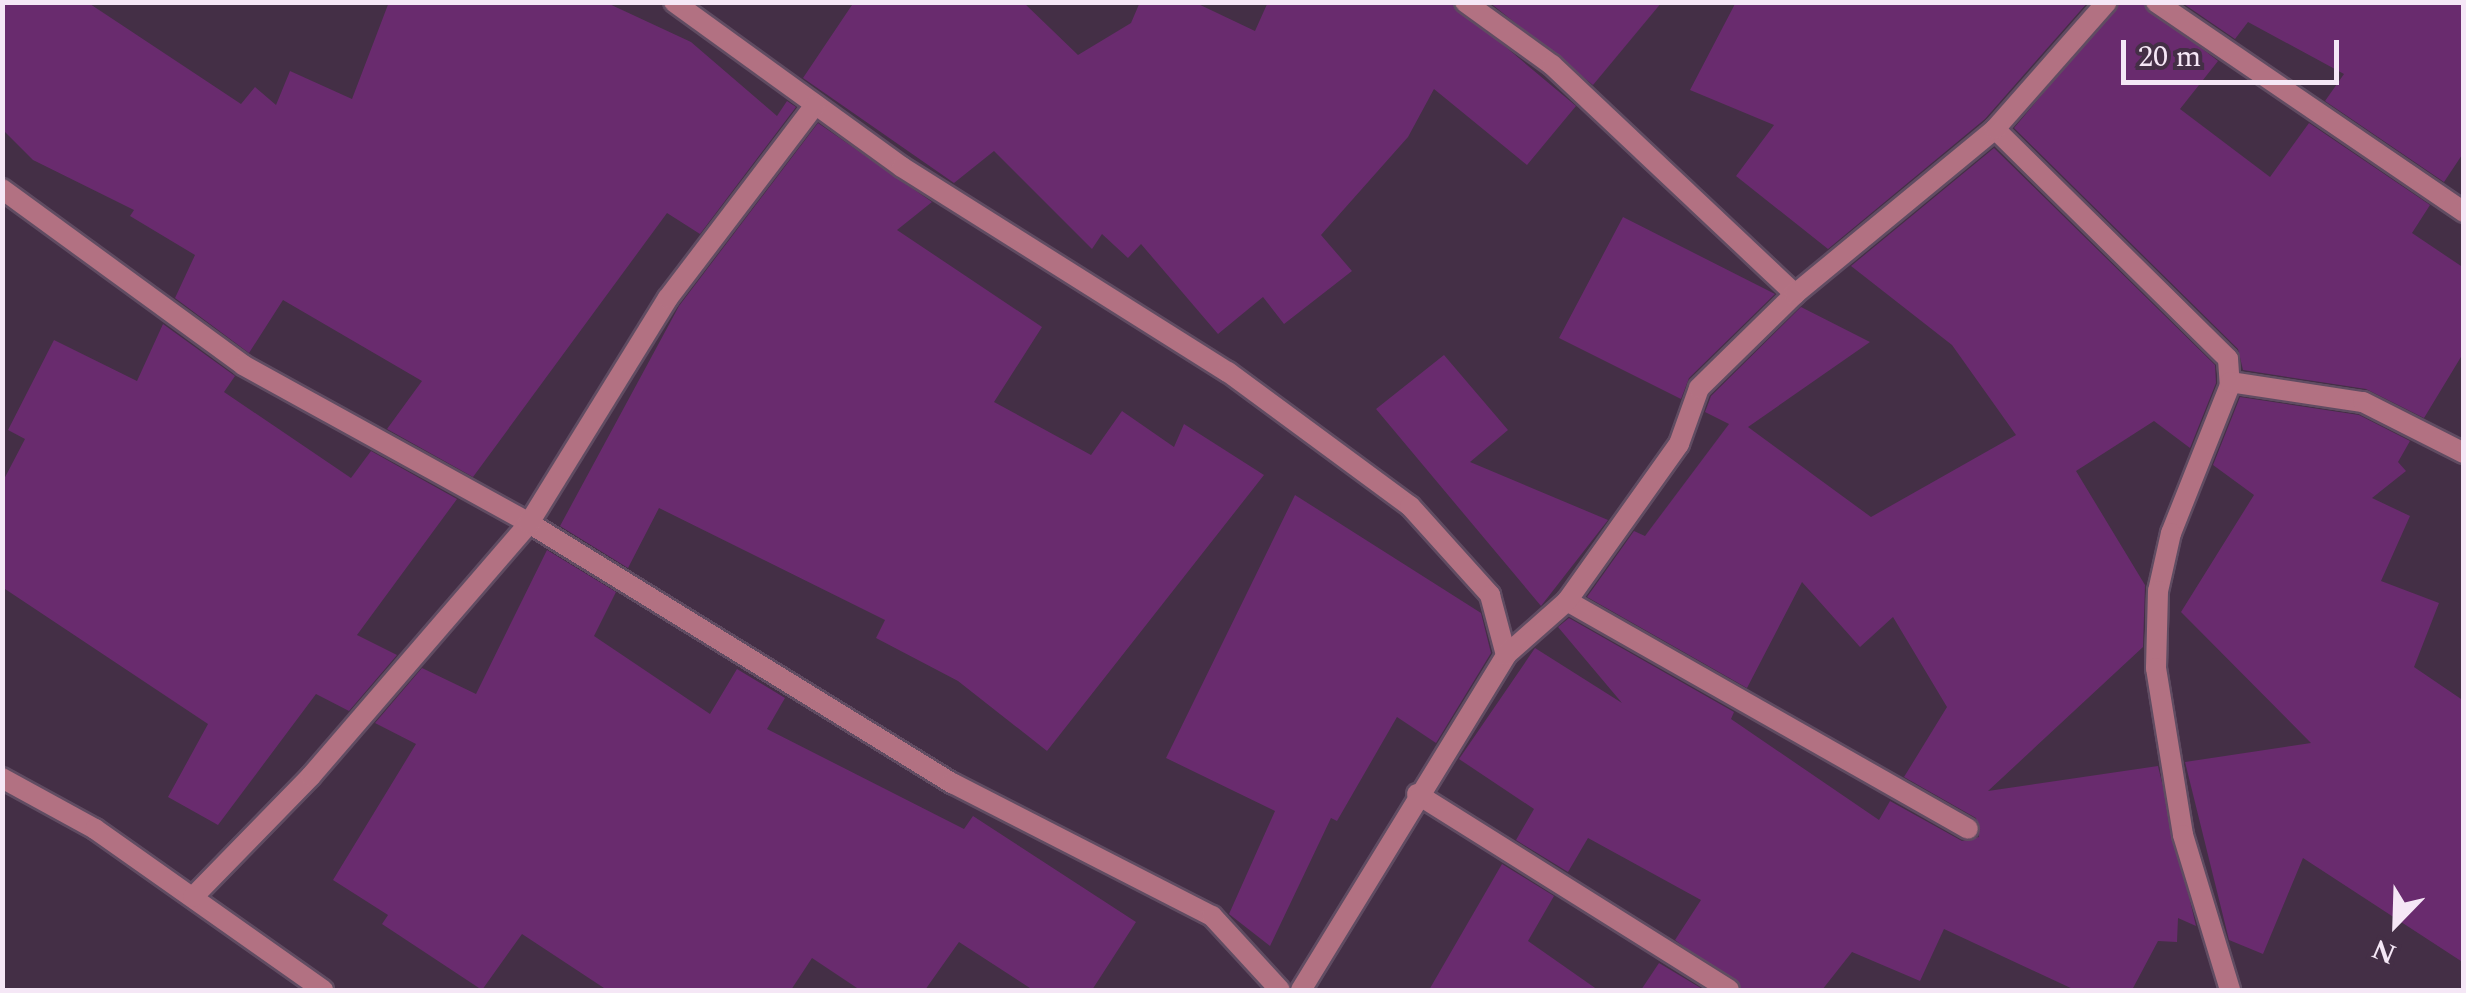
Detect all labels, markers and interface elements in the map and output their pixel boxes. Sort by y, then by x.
scale bar [2126,20,2344,82]
text: 20 m [2138,34,2201,80]
north arrow [2346,873,2446,973]
text: N [2365,927,2403,975]

